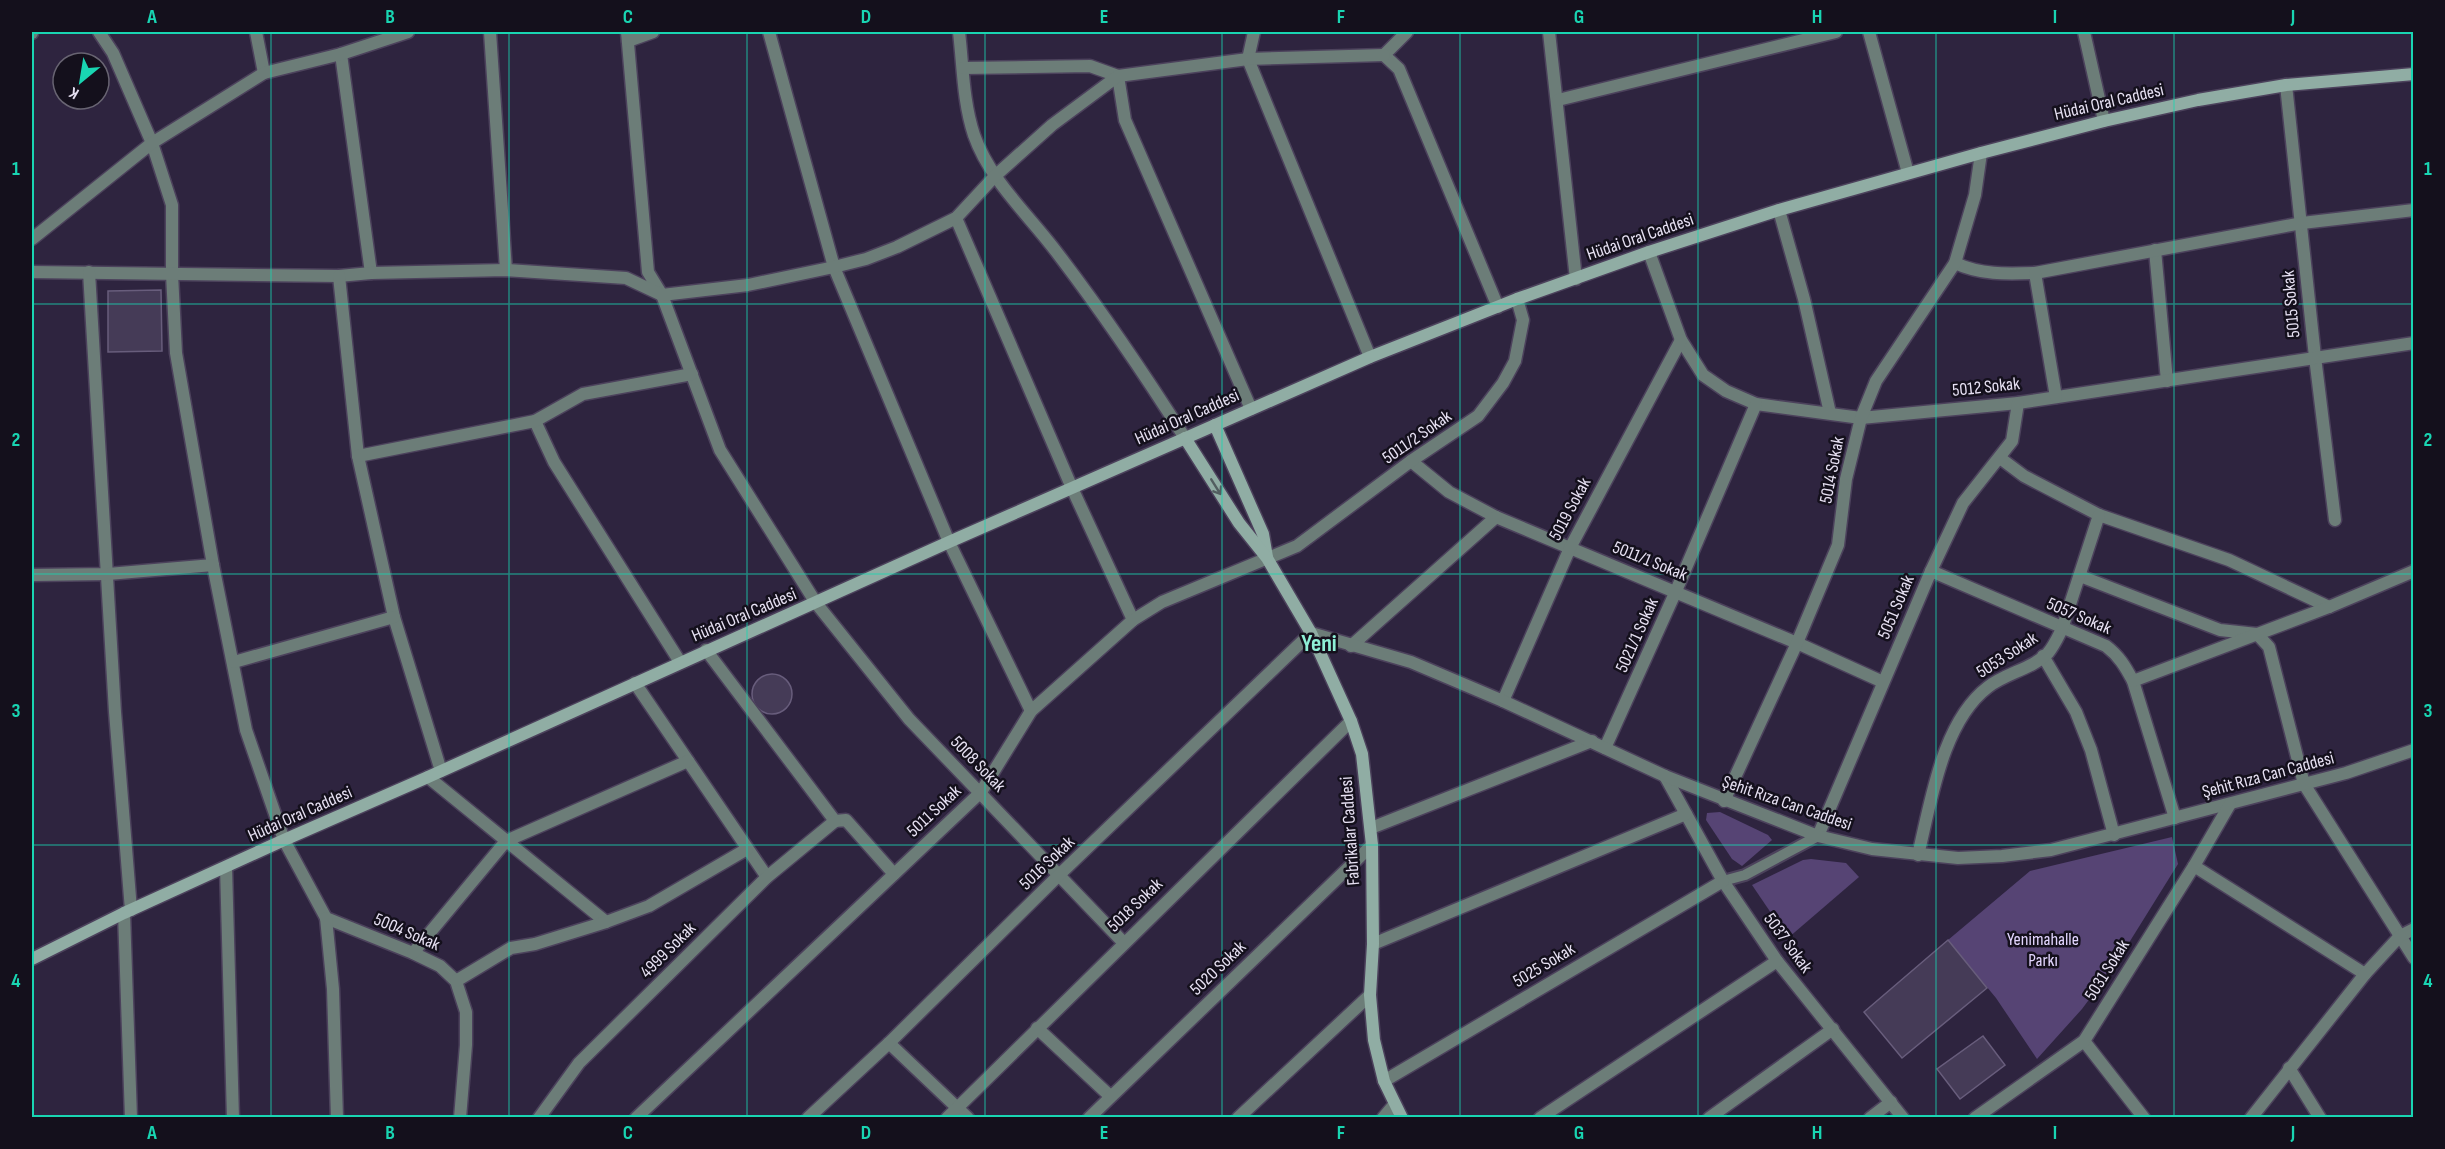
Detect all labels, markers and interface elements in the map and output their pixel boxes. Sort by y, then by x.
text: A [146,5,157,29]
text: B [385,5,395,29]
text: C [623,5,633,29]
text: D [861,5,871,29]
text: E [1100,5,1108,29]
text: F [1337,5,1345,29]
text: G [1574,5,1584,29]
text: H [1812,5,1822,29]
text: I [2053,5,2057,29]
text: J [2290,5,2295,29]
north arrow [51,51,111,111]
street label: Hüdai Oral Caddesi [2052,79,2166,125]
text: K [66,82,82,103]
text: 1 [12,157,20,181]
text: 1 [2424,157,2432,181]
street label: Hüdai Oral Caddesi [1584,209,1696,265]
street label: 5015 Sokak [2278,269,2304,339]
street label: 5012 Sokak [1951,373,2021,401]
street label: Hüdai Oral Caddesi [1132,385,1242,449]
street label: 5011/2 Sokak [1378,406,1456,468]
text: 2 [12,428,20,452]
text: 2 [2424,428,2432,452]
street label: 5014 Sokak [1815,435,1849,505]
street label: 5019 Sokak [1545,474,1595,544]
one-way arrow [1211,478,1223,495]
street label: 5011/1 Sokak [1610,537,1690,585]
street label: 5051 Sokak [1873,572,1919,642]
street label: Hüdai Oral Caddesi [689,584,799,646]
street label: 5057 Sokak [2043,593,2115,639]
street label: 5021/1 Sokak [1611,594,1663,676]
street label: 5053 Sokak [1972,627,2042,683]
district label: Yeni [1301,629,1337,658]
text: 3 [12,699,21,723]
text: 3 [2424,699,2433,723]
street label: 5008 Sokak [946,732,1010,797]
street label: Şehit Rıza Can Caddesi [2200,747,2336,803]
street label: Şehit Rıza Can Caddesi [1719,771,1855,835]
street label: Fabrikalar Caddesi [1336,776,1364,886]
street label: 5011 Sokak [902,781,966,841]
street label: Hüdai Oral Caddesi [245,782,355,846]
street label: 5016 Sokak [1015,832,1079,894]
street label: 5018 Sokak [1103,874,1167,936]
street label: 5004 Sokak [371,909,443,955]
street label: 5037 Sokak [1759,909,1817,977]
street label: 4999 Sokak [636,918,700,982]
park label: Yenimahalle Parkı [2007,929,2079,971]
street label: 5020 Sokak [1186,936,1250,1000]
street label: 5031 Sokak [2080,936,2134,1004]
street label: 5025 Sokak [1509,938,1579,992]
text: 4 [11,969,21,993]
text: 4 [2423,969,2433,993]
text: A [146,1121,157,1145]
text: B [385,1121,395,1145]
text: C [623,1121,633,1145]
text: D [861,1121,871,1145]
text: E [1100,1121,1108,1145]
text: F [1337,1121,1345,1145]
text: G [1574,1121,1584,1145]
text: H [1812,1121,1822,1145]
text: I [2053,1121,2057,1145]
text: J [2290,1121,2295,1145]

